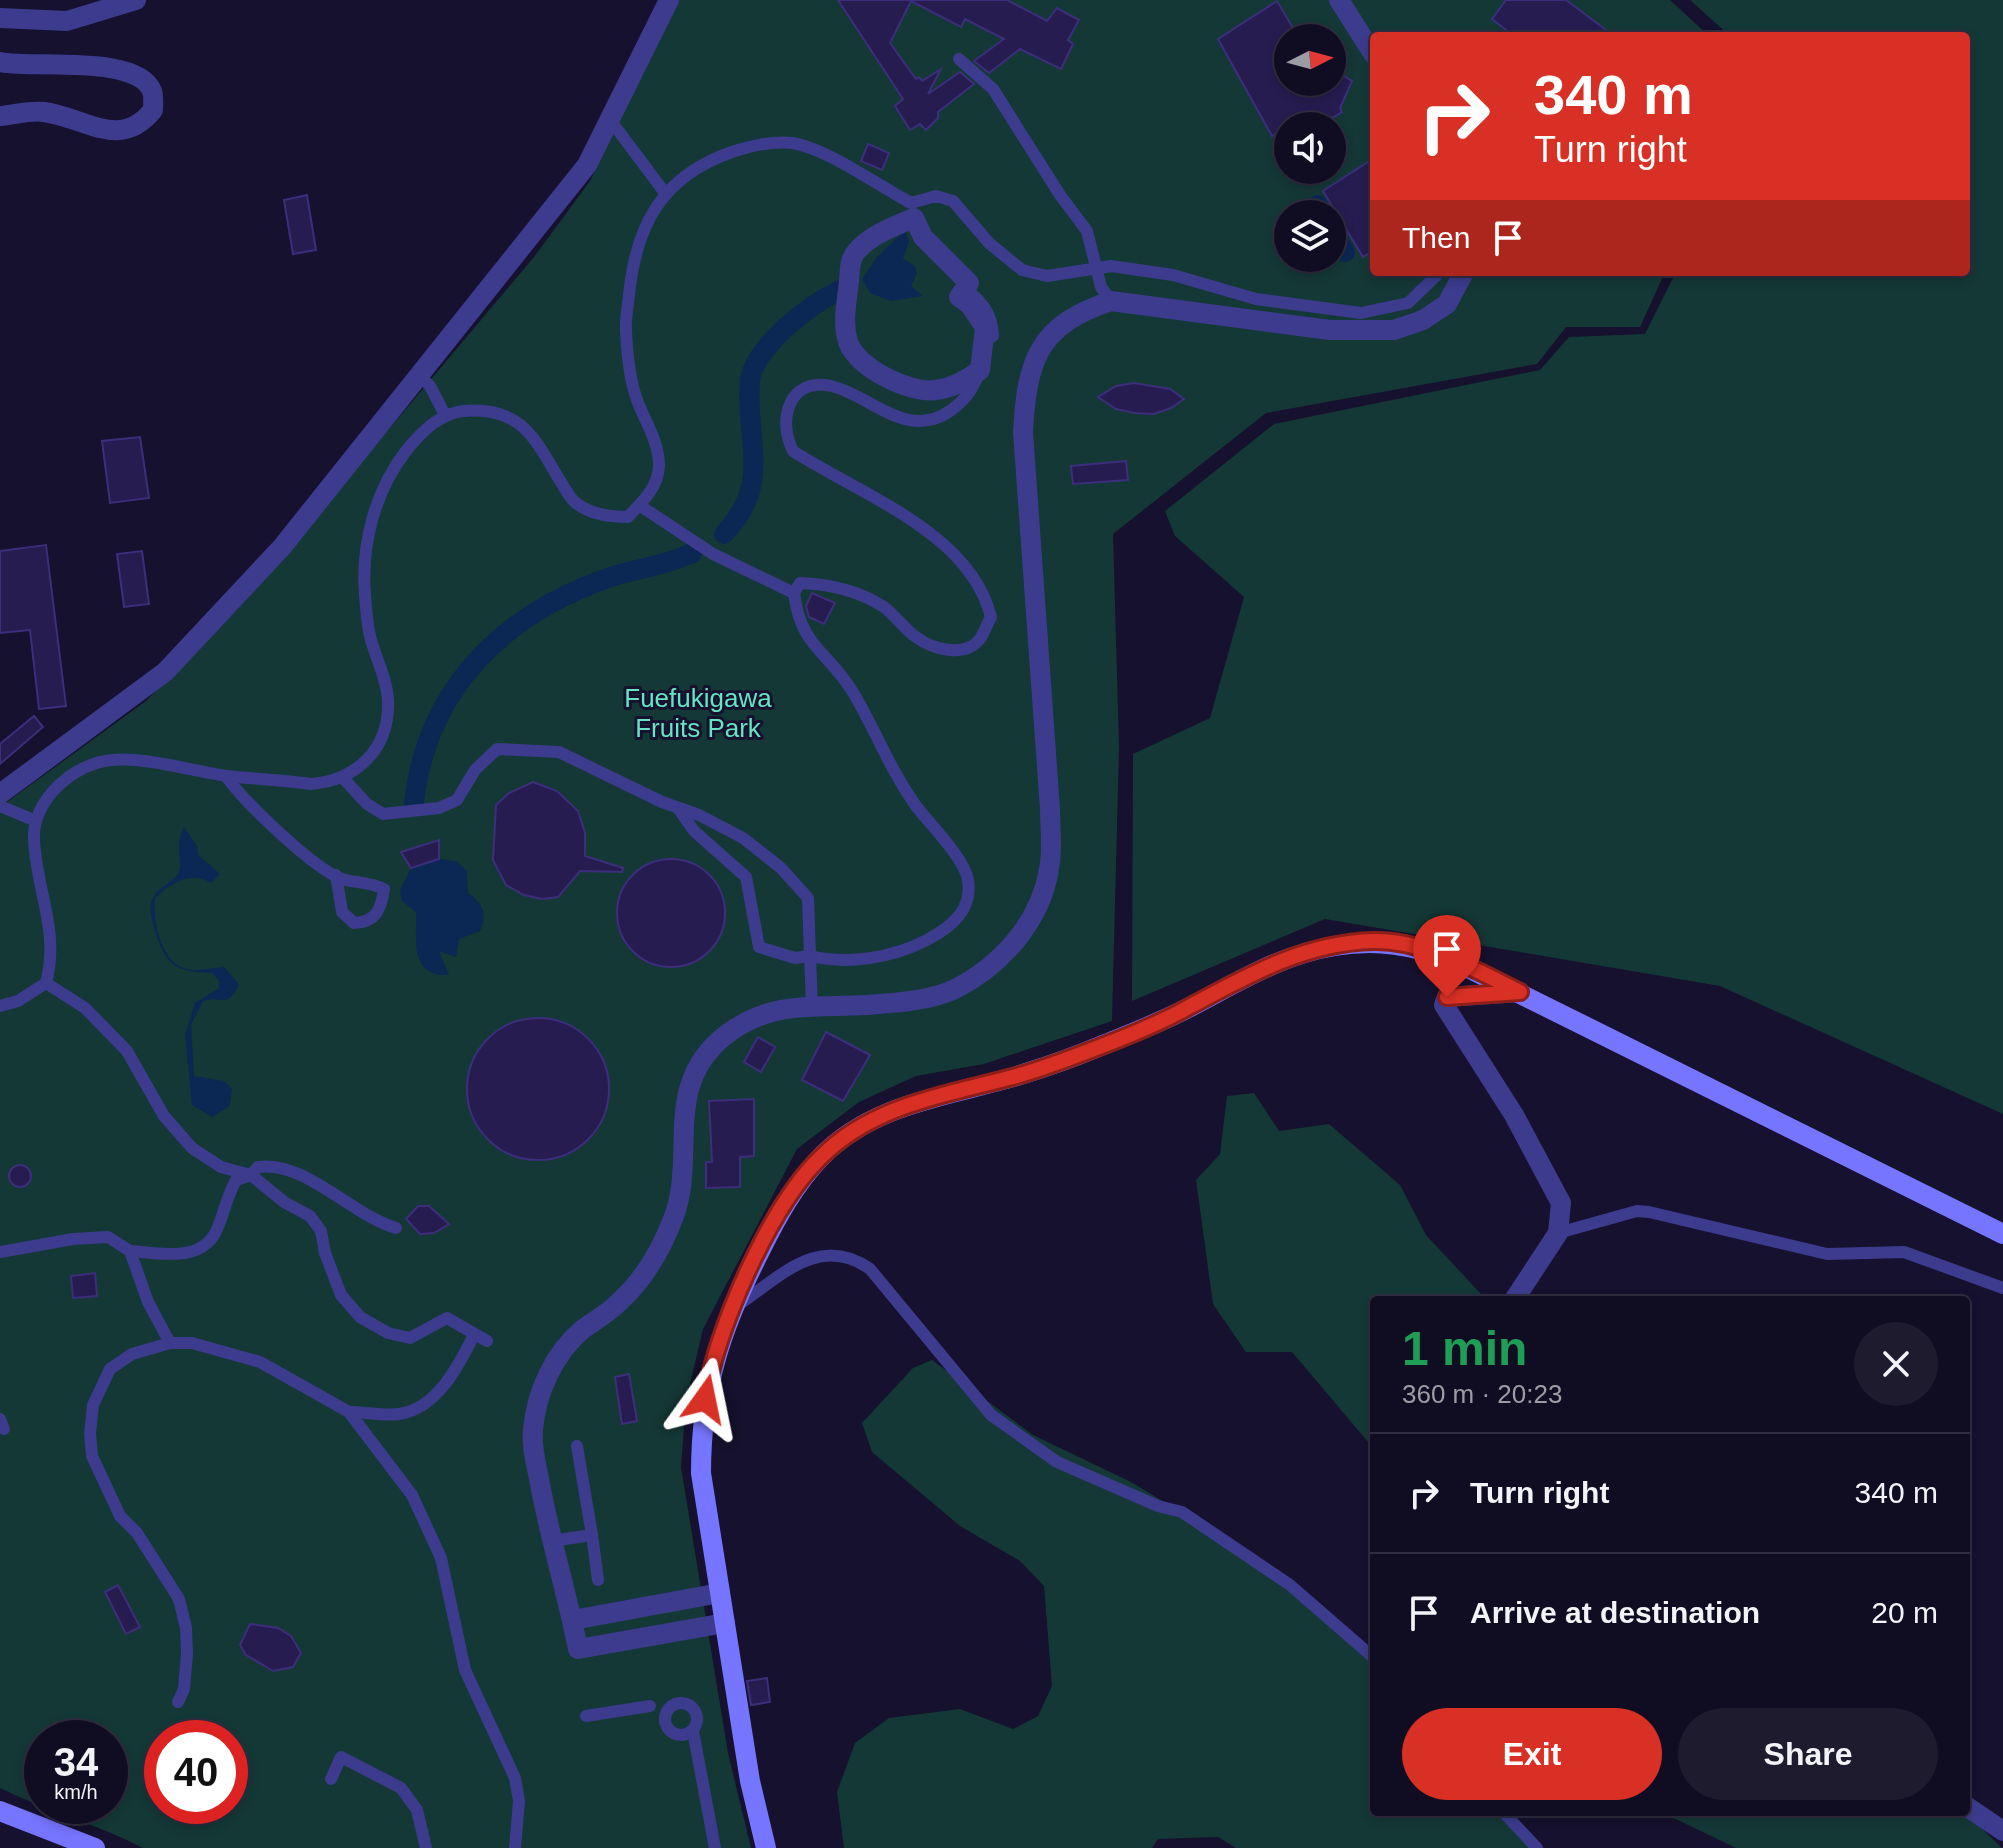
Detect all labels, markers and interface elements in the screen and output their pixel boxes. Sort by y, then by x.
north arrow [1274,24,1346,96]
map controls [1274,24,1346,272]
text: 340 m [1534,63,1693,126]
icon: right [1402,64,1506,168]
button: sound [1274,112,1346,184]
text: Turn right [1534,129,1687,170]
button: layers [1274,200,1346,272]
icon: arrive [1486,216,1530,260]
text: Then [1402,221,1470,254]
park label: Fuefukigawa Fruits Park [624,683,772,743]
pin [1413,915,1481,997]
icon: arrive [1425,927,1469,971]
text: 1 min [1402,1322,1527,1375]
button: close [1854,1322,1938,1406]
position arrow [663,1357,747,1441]
text: 360 m · 20:23 [1402,1379,1562,1409]
icon: right [1402,1471,1446,1515]
text: Turn right [1470,1476,1609,1509]
text: 340 m [1855,1476,1938,1509]
icon: arrive [1402,1591,1446,1635]
text: Arrive at destination [1470,1596,1760,1629]
text: 20 m [1871,1596,1938,1629]
button: Exit [1402,1708,1662,1800]
button: Share [1678,1708,1938,1800]
speed limit sign: 40 [144,1720,248,1824]
text: 34 [54,1740,98,1784]
text: km/h [54,1781,98,1803]

